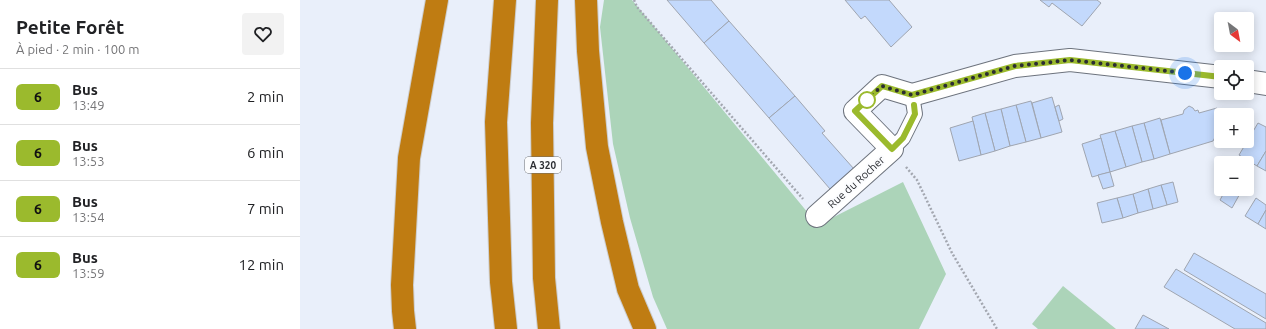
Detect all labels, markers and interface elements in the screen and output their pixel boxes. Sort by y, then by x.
north arrow [1214,12,1254,52]
map controls [1214,12,1254,196]
button: heart [242,13,284,55]
text: Petite Forêt [16,16,124,38]
text: À pied · 2 min · 100 m [16,42,140,56]
button: locate [1214,60,1254,100]
your location [1175,63,1195,83]
text: Bus [72,81,98,98]
text: 2 min [247,88,284,105]
text: 6 [34,89,42,105]
unlabelled marker [858,91,876,109]
text: 13:49 [72,98,105,112]
button: + [1214,108,1254,148]
text: Bus [72,137,98,154]
text: 6 min [247,144,284,161]
text: 6 [34,145,42,161]
street label: Rue du Rocher [825,153,887,211]
text: 13:53 [72,154,105,168]
button: − [1214,156,1254,196]
road number: A 320 [525,157,561,173]
text: Bus [72,193,98,210]
text: 7 min [247,200,284,217]
text: 6 [34,201,42,217]
text: 13:54 [72,210,105,224]
text: Bus [72,249,98,266]
text: 12 min [238,256,284,273]
text: 6 [34,257,42,273]
text: 13:59 [72,266,105,280]

